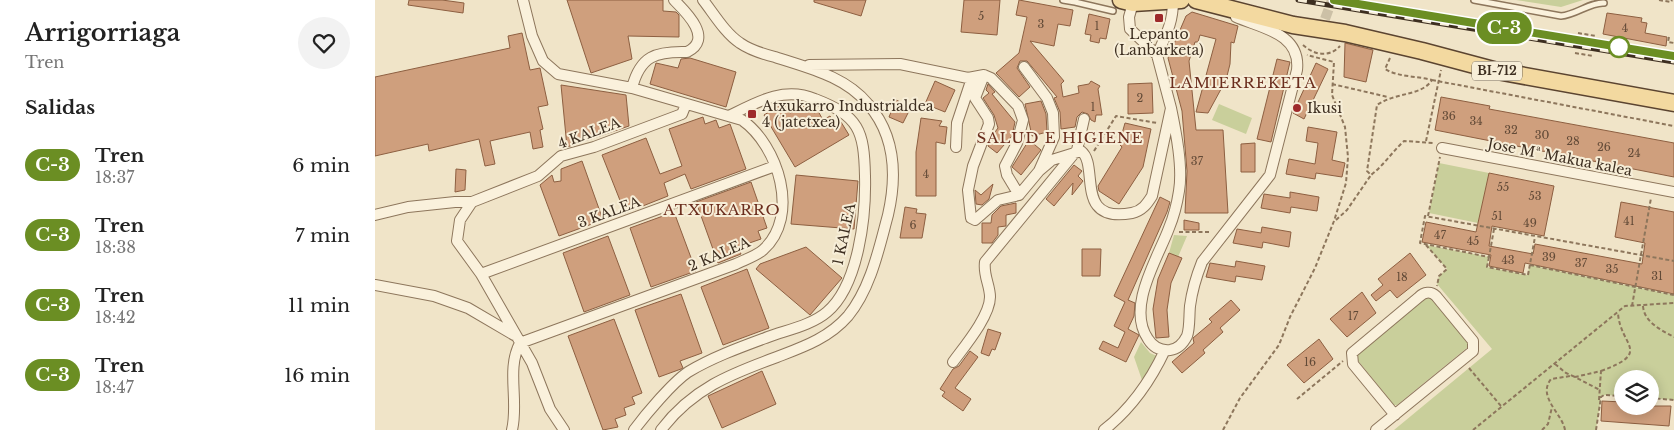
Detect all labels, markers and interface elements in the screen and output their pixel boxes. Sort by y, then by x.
house number: 5 [978,9,984,23]
marker: Lepanto (Lanbarketa) [1153,12,1165,24]
line badge: C-3 [1475,12,1533,44]
button: heart [298,17,350,69]
house number: 3 [1038,17,1045,31]
text: C-3 [1487,17,1521,39]
text: Arrigorriaga [25,18,180,47]
house number: 1 [1095,19,1100,33]
house number: 4 [1622,21,1628,35]
place label: Lepanto (Lanbarketa) [1114,25,1204,59]
unlabelled marker [1608,36,1630,58]
text: Tren [25,52,64,72]
road number: BI-712 [1472,61,1522,80]
district label: LAMIERREKETA [1169,73,1317,92]
house number: 2 [1137,91,1144,105]
text: Salidas [25,96,95,119]
place label: Atxukarro Industrialdea 4 (jatetxea) [761,97,934,131]
place label: Ikusi [1307,99,1342,117]
house number: 1 [1091,100,1096,114]
marker: Ikusi [1291,102,1303,114]
marker: Atxukarro Industrialdea 4 (jatetxea) [746,108,758,120]
house number: 36 [1442,109,1456,123]
street label: 4 KALEA [555,113,623,153]
house number: 34 [1469,114,1483,128]
house number: 32 [1504,123,1518,137]
district label: SALUD E HIGIENE [977,128,1143,147]
house number: 30 [1535,128,1549,142]
street label: Jose Mª Makua kalea [1484,134,1634,180]
house number: 28 [1566,134,1580,148]
house number: 26 [1597,140,1611,154]
text: Tren [95,144,144,167]
house number: 24 [1627,146,1641,160]
text: C-3 [35,154,70,176]
text: 6 min [292,154,350,177]
house number: 37 [1191,154,1204,168]
text: 18:37 [95,167,134,187]
house number: 4 [923,167,929,181]
house number: 55 [1497,180,1509,194]
house number: 53 [1528,189,1542,203]
street label: 3 KALEA [575,192,643,232]
district label: ATXUKARRO [662,200,781,219]
street label: 1 KALEA [829,201,859,267]
house number: 51 [1491,209,1503,223]
text: Tren [95,214,144,237]
house number: 41 [1623,214,1635,228]
house number: 49 [1523,216,1537,230]
house number: 6 [909,218,917,232]
text: C-3 [35,224,70,246]
text: 7 min [295,224,350,247]
house number: 47 [1434,228,1446,242]
street label: 2 KALEA [685,233,753,275]
house number: 45 [1467,234,1479,248]
text: 18:38 [95,237,136,257]
house number: 39 [1542,250,1556,264]
house number: 43 [1501,253,1515,267]
house number: 37 [1575,256,1588,270]
house number: 35 [1605,262,1619,276]
house number: 31 [1651,269,1663,283]
house number: 18 [1396,270,1408,284]
text: Tren [95,284,144,307]
text: C-3 [35,294,70,316]
text: 11 min [288,294,350,317]
text: 18:42 [95,307,136,327]
house number: 17 [1348,309,1359,323]
text: Tren [95,354,144,377]
house number: 16 [1304,355,1316,369]
text: C-3 [35,364,70,386]
text: 16 min [284,364,350,387]
map controls [1614,370,1659,415]
button: layers [1614,370,1659,415]
text: 18:47 [95,377,134,397]

